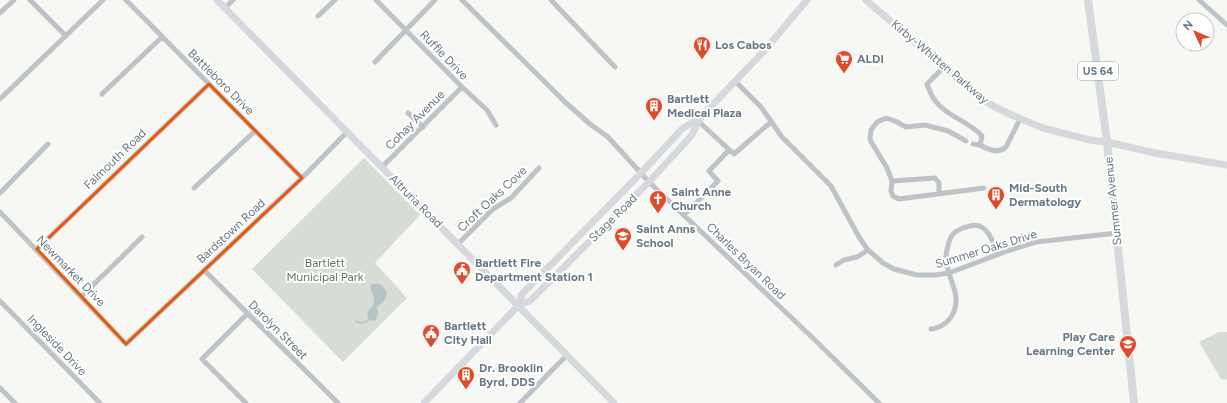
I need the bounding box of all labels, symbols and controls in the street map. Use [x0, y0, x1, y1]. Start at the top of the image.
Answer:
north arrow [1175, 12, 1215, 52]
street label: Kirby-Whitten Parkway [888, 17, 992, 107]
text: N [1181, 18, 1196, 33]
street label: Ruffle Drive [417, 27, 471, 83]
restaurant icon: Los Cabos [692, 35, 712, 60]
place label: Los Cabos [715, 38, 772, 52]
street label: Battleboro Drive [185, 46, 257, 118]
supermarket icon: ALDI [834, 49, 854, 74]
place label: ALDI [857, 52, 884, 66]
road number: US 64 [1078, 62, 1118, 80]
street label: Cohay Avenue [382, 87, 448, 153]
place label: Bartlett Medical Plaza [667, 92, 742, 120]
building icon: Bartlett Medical Plaza [644, 96, 664, 121]
street label: Falmouth Road [81, 126, 149, 192]
street label: Summer Avenue [1101, 156, 1125, 246]
street label: Croft Oaks Cove [454, 163, 530, 235]
street label: Altruria Road [386, 171, 446, 231]
place label: Mid-South Dermatology [1009, 181, 1081, 209]
place label: Saint Anne Church [671, 185, 732, 213]
building icon: Mid-South Dermatology [986, 185, 1006, 210]
church icon: Saint Anne Church [648, 189, 668, 214]
street label: Stage Road [586, 191, 640, 245]
street label: Bardstown Road [194, 196, 268, 266]
street label: Charles Bryan Road [704, 220, 788, 302]
place label: Saint Anns School [636, 222, 696, 250]
school or university icon: Saint Anns School [613, 226, 633, 251]
street label: Summer Oaks Drive [933, 227, 1039, 271]
street label: Newmarket Drive [34, 233, 109, 310]
park label: Bartlett Municipal Park [286, 256, 364, 284]
place label: Bartlett Fire Department Station 1 [475, 256, 593, 284]
public building icon: Bartlett Fire Department Station 1 [452, 260, 472, 285]
street label: Darolyn Street [246, 298, 311, 363]
street label: Ingleside Drive [25, 312, 90, 379]
place label: Bartlett City Hall [444, 319, 492, 347]
public building icon: Bartlett City Hall [421, 323, 441, 348]
place label: Play Care Learning Center [1026, 330, 1115, 358]
school or university icon: Play Care Learning Center [1118, 334, 1138, 359]
place label: Dr. Brooklin Byrd, DDS [479, 361, 543, 389]
building icon: Dr. Brooklin Byrd, DDS [456, 365, 476, 390]

